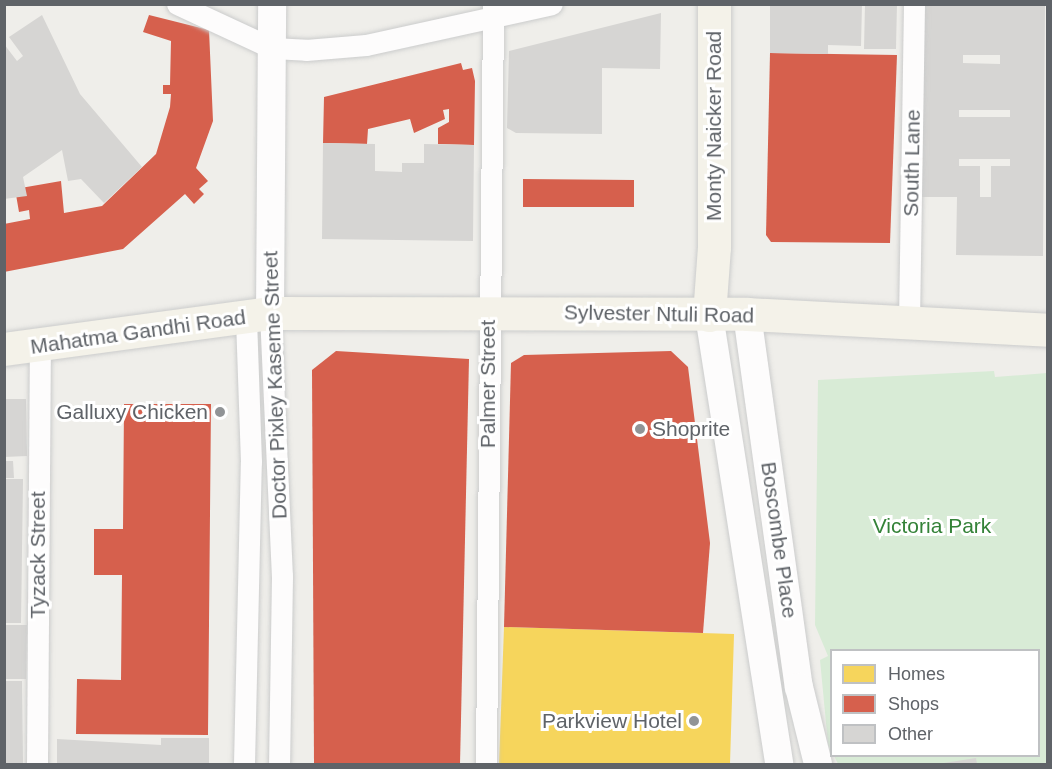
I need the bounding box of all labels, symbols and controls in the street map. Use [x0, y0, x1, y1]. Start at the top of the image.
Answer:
street label: Monty Naicker Road [701, 31, 727, 221]
street label: South Lane [898, 109, 926, 217]
street label: Doctor Pixley Kaseme Street [258, 250, 292, 520]
street label: Sylvester Ntuli Road [564, 300, 754, 328]
street label: Mahatma Gandhi Road [29, 304, 247, 360]
street label: Palmer Street [475, 320, 501, 448]
place label: Galluxy Chicken [56, 399, 208, 425]
marker: Galluxy Chicken [213, 405, 227, 419]
place label: Shoprite [652, 416, 730, 442]
marker: Shoprite [633, 422, 647, 436]
street label: Boscombe Place [756, 460, 802, 620]
street label: Tyzack Street [25, 491, 51, 619]
park label: Victoria Park [873, 513, 991, 539]
legend [830, 649, 1040, 757]
text: Homes [888, 664, 945, 684]
text: Shops [888, 694, 939, 714]
place label: Parkview Hotel [542, 708, 682, 734]
marker: Parkview Hotel [687, 714, 701, 728]
text: Other [888, 724, 933, 744]

